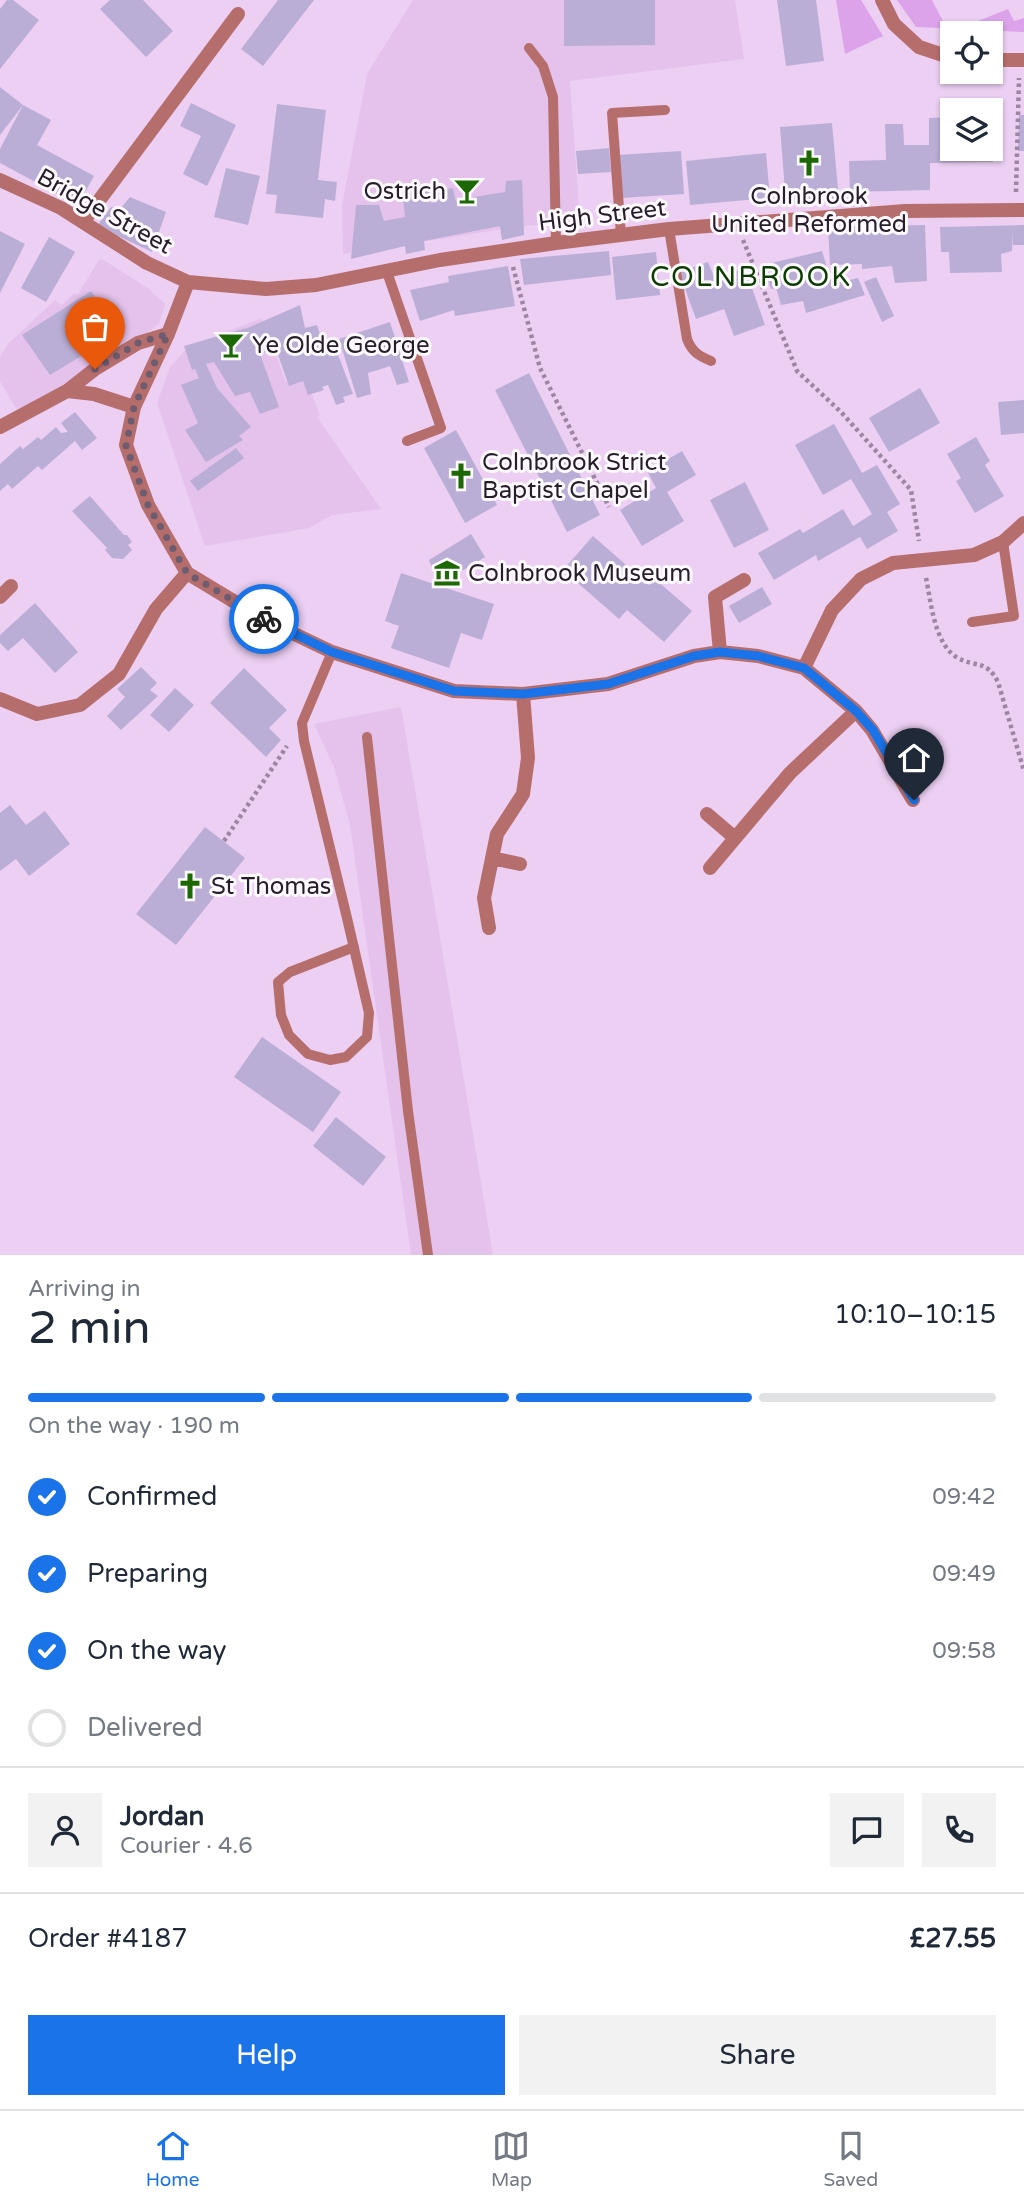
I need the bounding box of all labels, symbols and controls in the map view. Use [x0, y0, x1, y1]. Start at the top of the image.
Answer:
map controls [940, 21, 1003, 161]
button: locate [940, 21, 1003, 84]
button: layers [940, 98, 1003, 161]
church icon: Colnbrook United Reformed [794, 148, 824, 178]
street label: Bridge Street [32, 162, 178, 261]
bar icon: Ostrich [452, 176, 482, 206]
place label: Ostrich [363, 177, 446, 206]
place label: Colnbrook United Reformed [711, 182, 907, 239]
street label: High Street [537, 193, 668, 238]
district label: COLNBROOK [650, 260, 852, 294]
pin [65, 297, 125, 369]
icon: bag [76, 308, 114, 346]
bar icon: Ye Olde George [216, 330, 246, 360]
place label: Ye Olde George [252, 331, 429, 360]
place label: Colnbrook Strict Baptist Chapel [482, 448, 667, 505]
church icon: Colnbrook Strict Baptist Chapel [446, 461, 476, 491]
museum icon: Colnbrook Museum [432, 558, 462, 588]
place label: Colnbrook Museum [468, 559, 691, 588]
courier [229, 584, 299, 654]
icon: bike [245, 600, 283, 638]
pin [884, 728, 944, 800]
icon: home [895, 739, 933, 777]
church icon: St Thomas [175, 871, 205, 901]
place label: St Thomas [211, 872, 331, 901]
text: Arriving in [28, 1275, 141, 1303]
text: 10:10–10:15 [834, 1299, 996, 1330]
text: 2 min [28, 1301, 151, 1356]
text: On the way · 190 m [28, 1412, 240, 1440]
icon: check [28, 1478, 66, 1516]
text: Confirmed [87, 1481, 217, 1512]
text: 09:42 [932, 1483, 996, 1511]
icon: check [28, 1555, 66, 1593]
text: Preparing [87, 1558, 208, 1589]
text: 09:49 [932, 1560, 996, 1588]
icon: check [28, 1632, 66, 1670]
text: On the way [87, 1635, 227, 1666]
text: 09:58 [932, 1637, 996, 1665]
text: Delivered [87, 1712, 203, 1743]
button: person [28, 1793, 102, 1867]
button: chat [830, 1793, 904, 1867]
button: phone [922, 1793, 996, 1867]
text: Jordan [120, 1801, 204, 1832]
text: Courier · 4.6 [120, 1832, 253, 1860]
text: Order #4187 [28, 1923, 188, 1954]
text: £27.55 [910, 1923, 996, 1954]
button: Help [28, 2015, 505, 2095]
button: Share [519, 2015, 996, 2095]
tab: Home [146, 2127, 200, 2191]
tab: Map [491, 2127, 532, 2191]
tab: Saved [823, 2127, 878, 2191]

